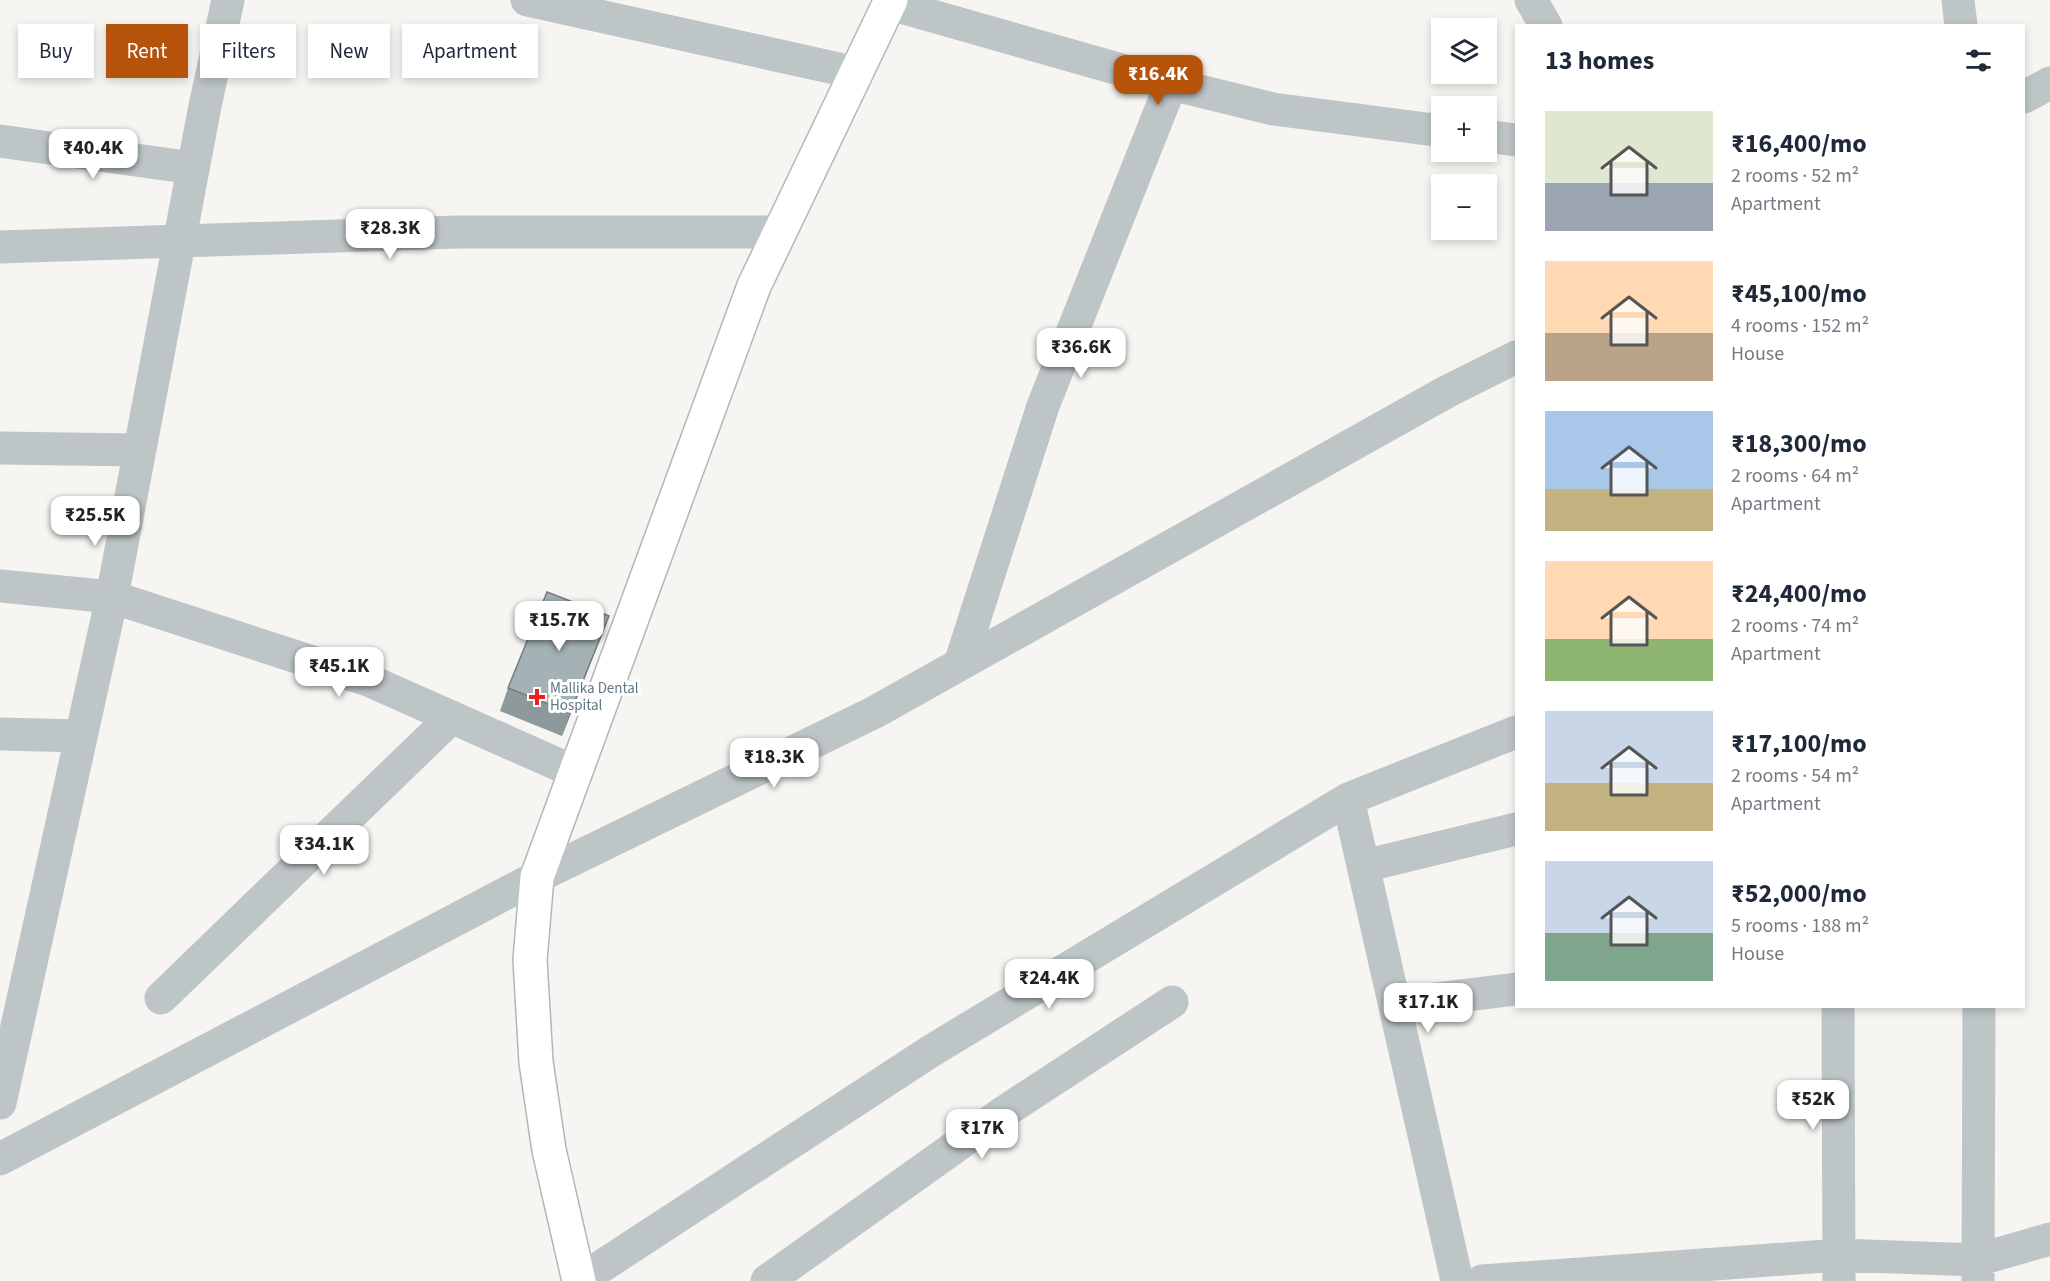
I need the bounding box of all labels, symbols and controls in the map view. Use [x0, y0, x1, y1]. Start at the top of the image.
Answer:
map controls [1431, 18, 1497, 240]
button: layers [1431, 18, 1497, 84]
chip: Buy [18, 24, 94, 78]
chip: Rent [106, 24, 188, 78]
chip: Filters [200, 24, 296, 78]
chip: New [308, 24, 390, 78]
chip: Apartment [402, 24, 538, 78]
text: 13 homes [1545, 42, 1654, 79]
icon: filters [1962, 44, 1995, 77]
pin: ₹16.4K [1109, 55, 1207, 106]
text: ₹16.4K [1128, 60, 1188, 88]
button: + [1431, 96, 1497, 162]
text: ₹16,400/mo [1731, 125, 1867, 162]
pin: ₹40.4K [44, 129, 142, 180]
text: ₹40.4K [63, 134, 123, 162]
icon: home [1593, 135, 1665, 207]
text: 2 rooms · 52 m² [1731, 162, 1859, 190]
button: − [1431, 174, 1497, 240]
text: Apartment [1731, 190, 1821, 218]
pin: ₹28.3K [341, 209, 439, 260]
text: ₹28.3K [360, 214, 420, 242]
text: ₹45,100/mo [1731, 275, 1867, 312]
icon: home [1593, 285, 1665, 357]
text: 4 rooms · 152 m² [1731, 312, 1869, 340]
pin: ₹36.6K [1032, 328, 1130, 379]
text: ₹36.6K [1051, 333, 1111, 361]
text: House [1731, 340, 1784, 368]
text: ₹18,300/mo [1731, 425, 1867, 462]
icon: home [1593, 435, 1665, 507]
text: 2 rooms · 64 m² [1731, 462, 1859, 490]
text: Apartment [1731, 490, 1821, 518]
pin: ₹25.5K [46, 496, 144, 547]
text: ₹25.5K [65, 501, 125, 529]
text: ₹24,400/mo [1731, 575, 1867, 612]
icon: home [1593, 585, 1665, 657]
pin: ₹15.7K [510, 601, 608, 652]
text: ₹15.7K [529, 606, 589, 634]
text: 2 rooms · 74 m² [1731, 612, 1859, 640]
text: Apartment [1731, 640, 1821, 668]
pin: ₹45.1K [290, 647, 388, 698]
text: ₹45.1K [309, 652, 369, 680]
place label: Mallika Dental Hospital [550, 678, 639, 716]
marker: Mallika Dental Hospital [528, 688, 546, 706]
text: ₹17,100/mo [1731, 725, 1867, 762]
icon: home [1593, 735, 1665, 807]
pin: ₹18.3K [725, 738, 823, 789]
text: ₹18.3K [744, 743, 804, 771]
text: 2 rooms · 54 m² [1731, 762, 1859, 790]
text: Apartment [1731, 790, 1821, 818]
pin: ₹34.1K [275, 825, 373, 876]
text: ₹34.1K [294, 830, 354, 858]
text: ₹52,000/mo [1731, 875, 1867, 912]
icon: home [1593, 885, 1665, 957]
text: 5 rooms · 188 m² [1731, 912, 1869, 940]
text: House [1731, 940, 1784, 968]
pin: ₹24.4K [1000, 959, 1098, 1010]
text: ₹24.4K [1019, 964, 1079, 992]
pin: ₹17.1K [1379, 983, 1477, 1034]
text: ₹17.1K [1398, 988, 1458, 1016]
pin: ₹52K [1777, 1080, 1849, 1131]
text: ₹52K [1791, 1085, 1835, 1113]
pin: ₹17K [946, 1109, 1018, 1160]
text: ₹17K [960, 1114, 1004, 1142]

